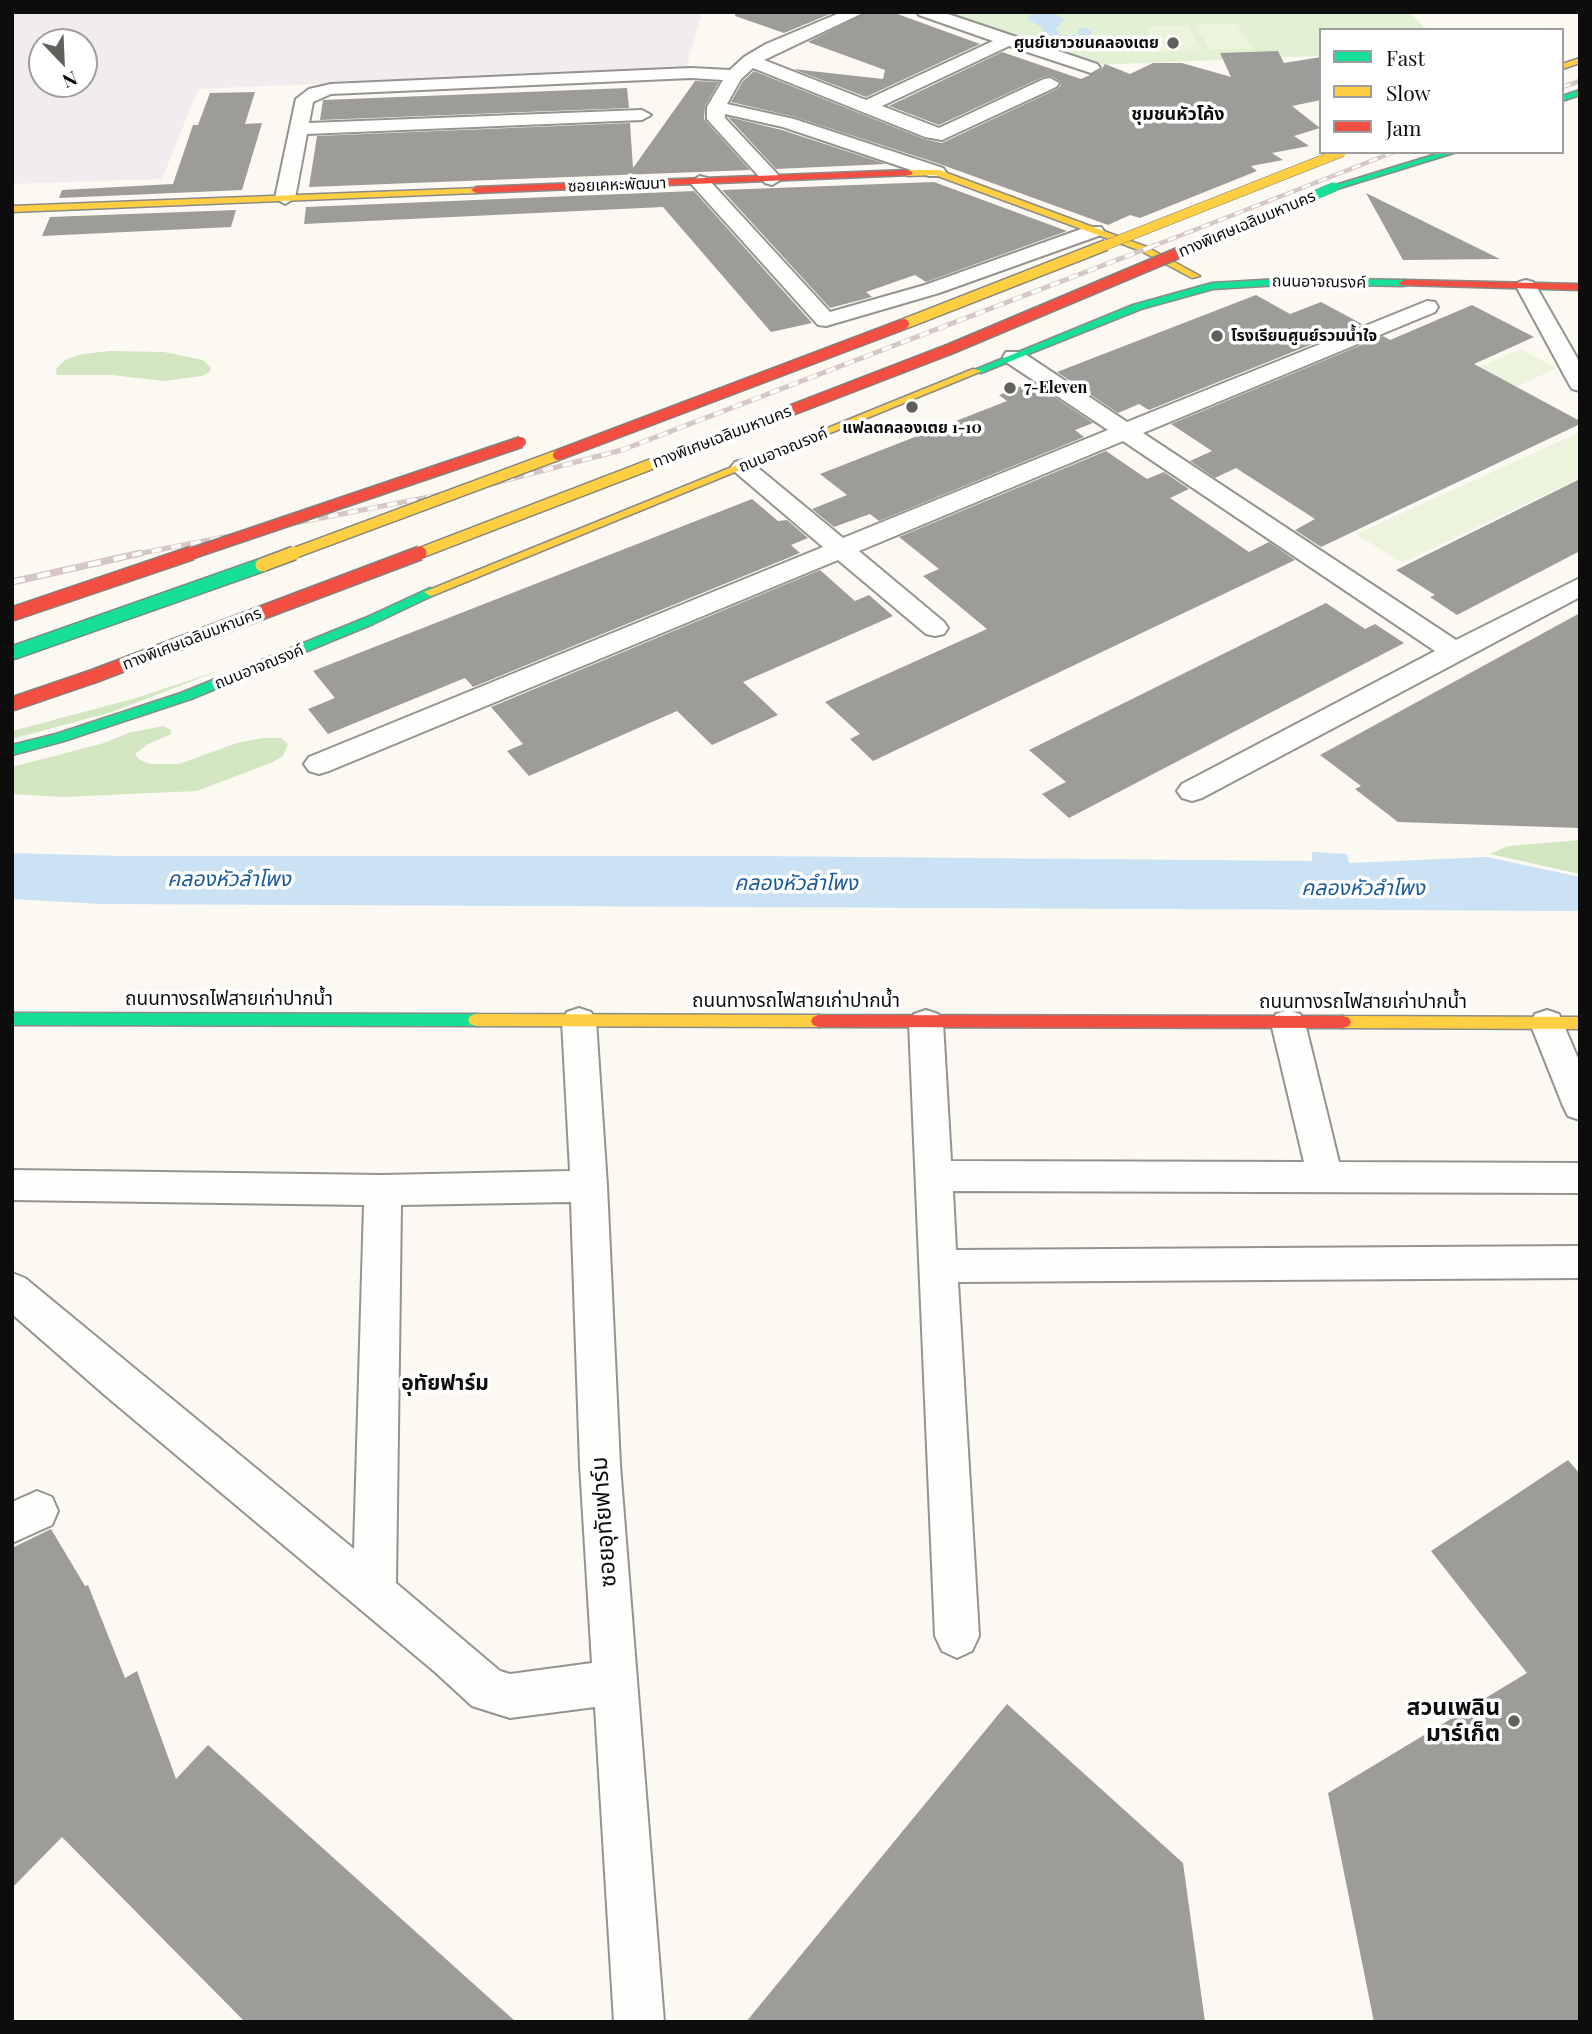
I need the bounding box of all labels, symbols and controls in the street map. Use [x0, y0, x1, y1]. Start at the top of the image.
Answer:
north arrow [28, 28, 98, 98]
legend [1319, 28, 1564, 154]
place label: ศูนย์เยาวชนคลองเตย [1014, 33, 1159, 53]
marker: ศูนย์เยาวชนคลองเตย [1165, 35, 1181, 51]
text: Fast [1386, 43, 1425, 71]
text: N [59, 66, 82, 95]
text: Slow [1386, 78, 1431, 106]
district label: ชุมชนหัวโค้ง [1131, 103, 1225, 125]
text: Jam [1386, 113, 1422, 141]
street label: ซอยเคหะพัฒนา [567, 174, 667, 196]
street label: ทางพิเศษเฉลิมมหานคร [1176, 186, 1318, 262]
street label: ถนนอาจณรงค์ [1272, 272, 1366, 292]
place label: โรงเรียนศูนย์รวมน้ำใจ [1231, 326, 1377, 346]
marker: โรงเรียนศูนย์รวมน้ำใจ [1209, 328, 1225, 344]
place label: 7-Eleven [1024, 378, 1087, 398]
marker: 7-Eleven [1002, 380, 1018, 396]
marker: แฟลตคลองเตย 1-10 [904, 399, 920, 415]
street label: ทางพิเศษเฉลิมมหานคร [650, 402, 794, 472]
place label: แฟลตคลองเตย 1-10 [842, 418, 982, 438]
street label: ถนนอาจณรงค์ [736, 423, 830, 477]
street label: ทางพิเศษเฉลิมมหานคร [120, 604, 264, 674]
street label: ถนนอาจณรงค์ [212, 640, 306, 694]
water label: คลองหัวลำโพง [167, 866, 291, 892]
water label: คลองหัวลำโพง [734, 870, 858, 896]
water label: คลองหัวลำโพง [1301, 875, 1425, 901]
street label: ถนนทางรถไฟสายเก่าปากน้ำ [125, 988, 333, 1010]
street label: ถนนทางรถไฟสายเก่าปากน้ำ [692, 990, 900, 1012]
street label: ถนนทางรถไฟสายเก่าปากน้ำ [1259, 991, 1467, 1013]
district label: อุทัยฟาร์ม [401, 1370, 489, 1396]
street label: ซอยอุทัยฟาร์ม [586, 1456, 622, 1588]
place label: สวนเพลิน มาร์เก็ต [1407, 1694, 1500, 1748]
marker: สวนเพลิน มาร์เก็ต [1506, 1713, 1522, 1729]

